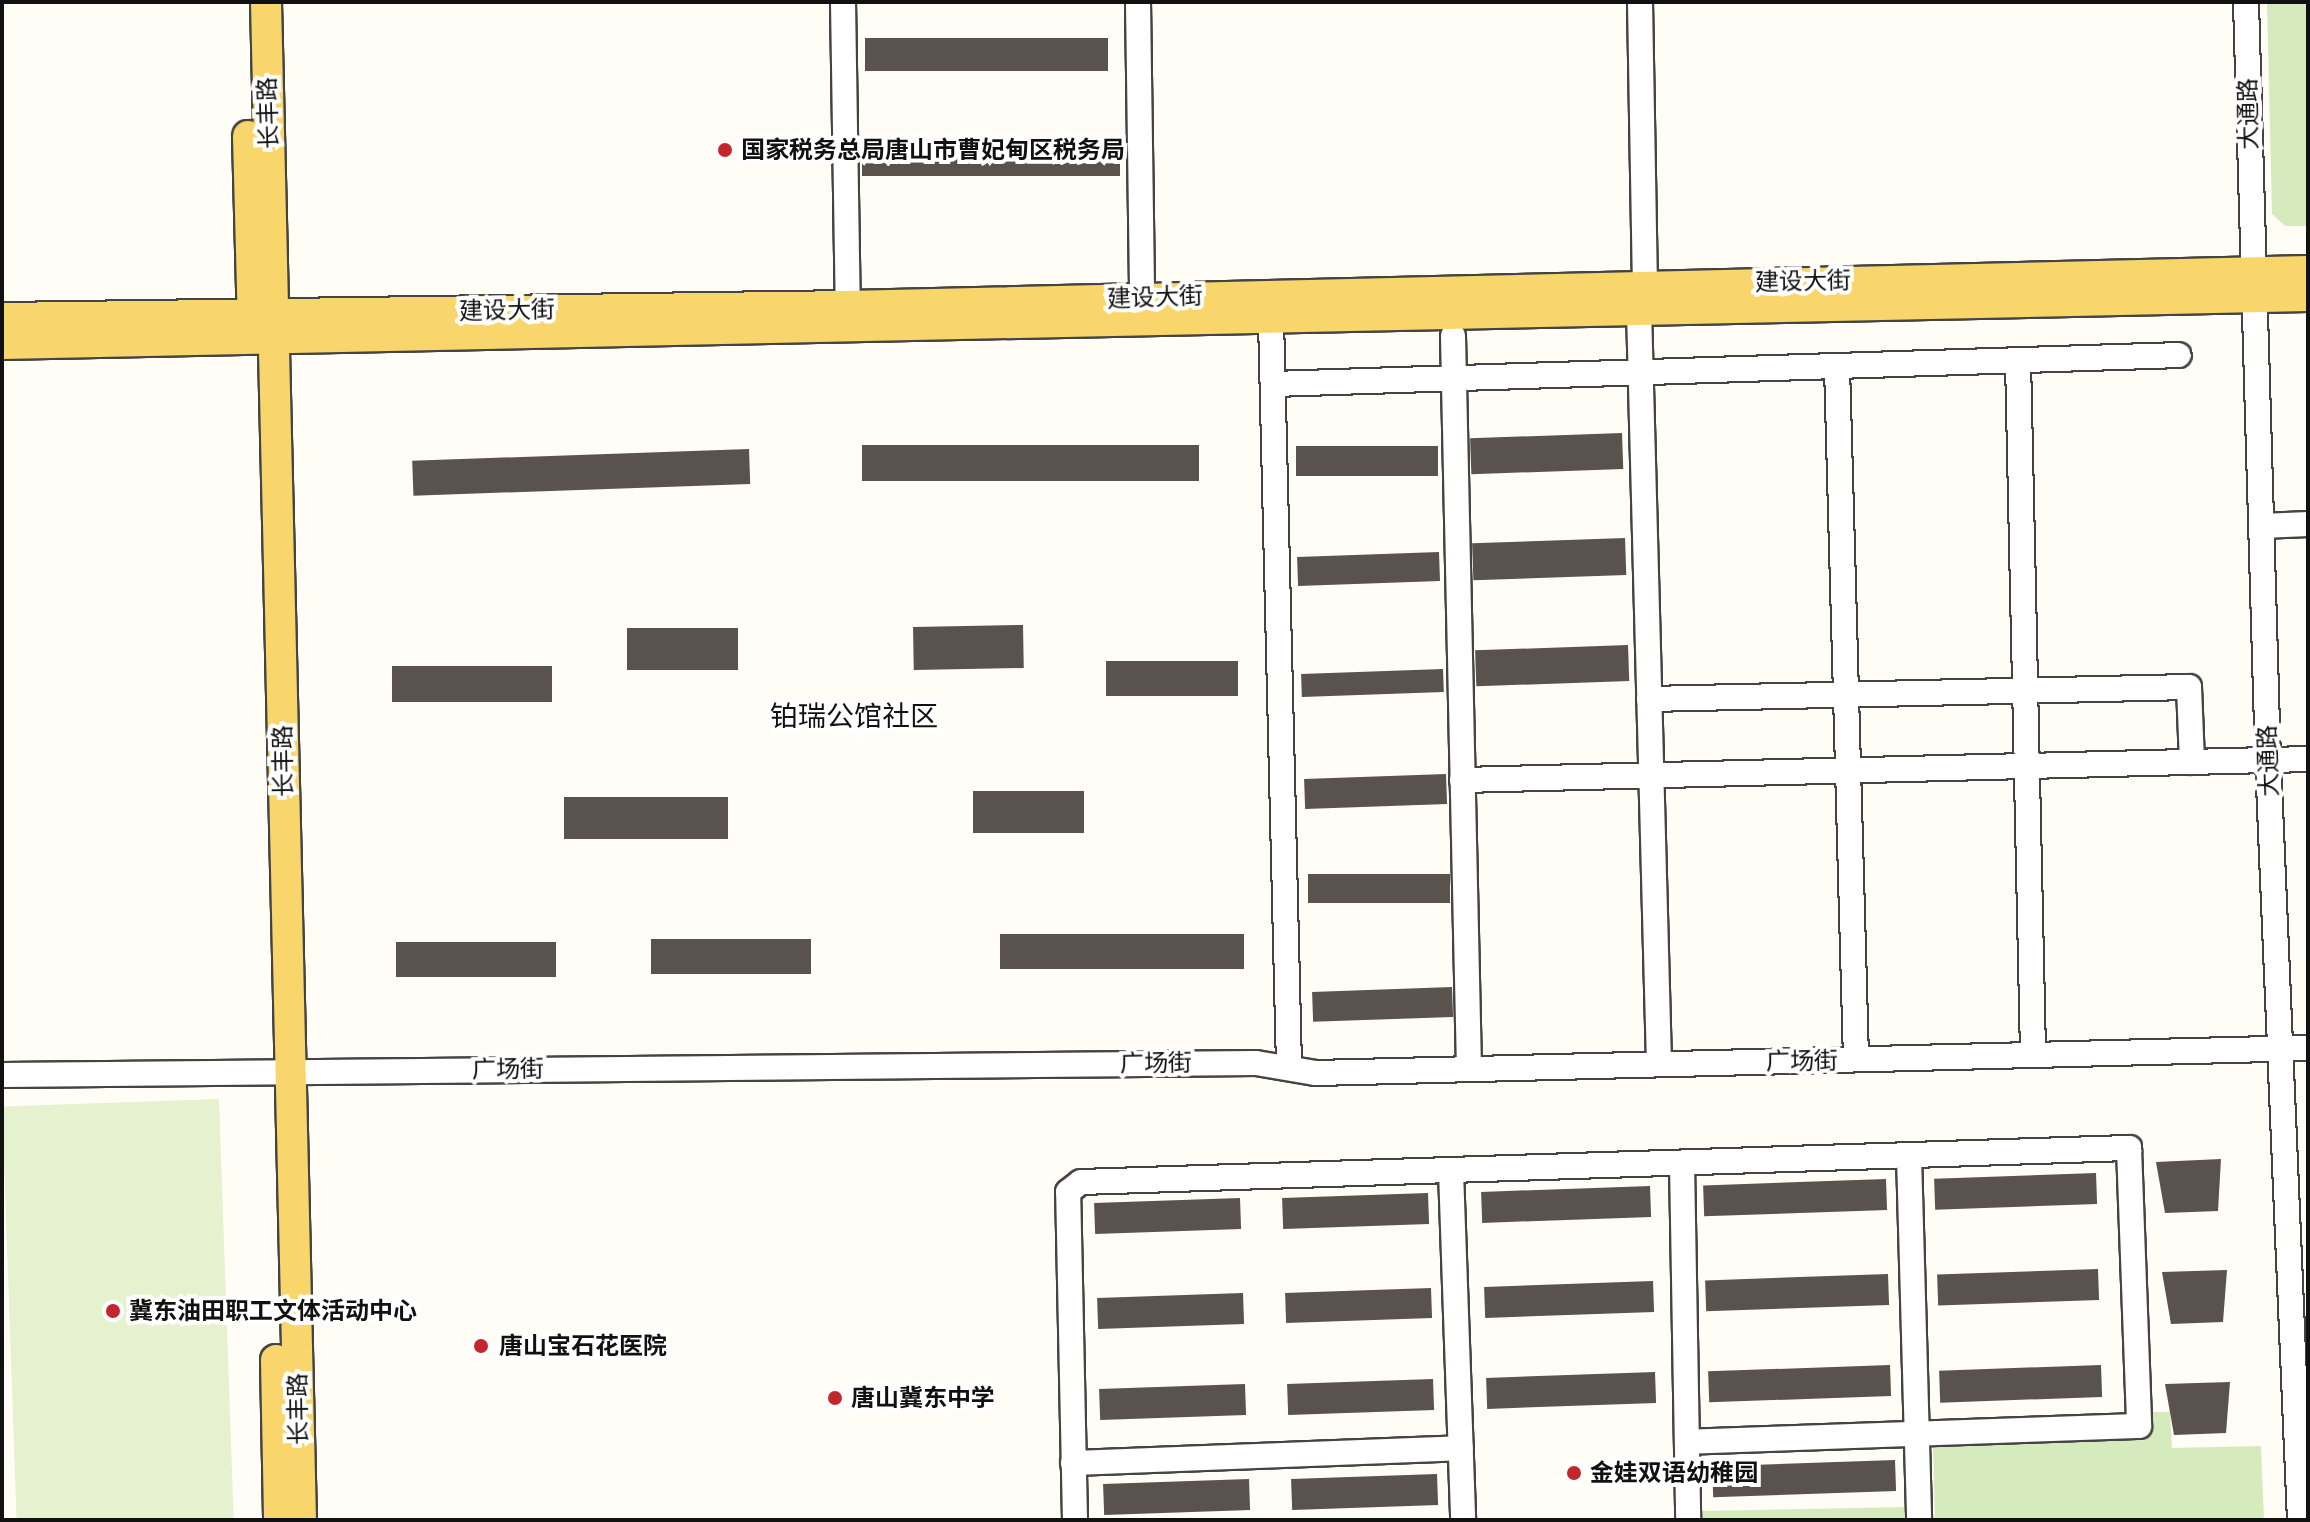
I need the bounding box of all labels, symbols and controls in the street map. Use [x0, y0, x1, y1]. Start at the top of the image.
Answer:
street label: 长丰路 [252, 77, 284, 149]
street label: 大通路 [2233, 78, 2263, 150]
place label: 国家税务总局唐山市曹妃甸区税务局 [741, 136, 1125, 164]
marker: 国家税务总局唐山市曹妃甸区税务局 [716, 141, 734, 159]
street label: 建设大街 [1755, 266, 1851, 296]
street label: 建设大街 [1107, 281, 1203, 313]
street label: 建设大街 [459, 295, 555, 325]
district label: 铂瑞公馆社区 [770, 699, 938, 733]
street label: 长丰路 [268, 725, 298, 797]
street label: 大通路 [2252, 725, 2284, 797]
street label: 广场街 [1766, 1046, 1838, 1076]
street label: 广场街 [1120, 1048, 1192, 1078]
street label: 广场街 [472, 1054, 544, 1084]
place label: 冀东油田职工文体活动中心 [129, 1297, 417, 1325]
marker: 冀东油田职工文体活动中心 [104, 1302, 122, 1320]
place label: 唐山宝石花医院 [499, 1332, 667, 1360]
marker: 唐山宝石花医院 [470, 1335, 492, 1357]
street label: 长丰路 [283, 1373, 313, 1445]
place label: 唐山冀东中学 [851, 1384, 995, 1412]
marker: 唐山冀东中学 [826, 1389, 844, 1407]
place label: 金娃双语幼稚园 [1590, 1459, 1758, 1487]
marker: 金娃双语幼稚园 [1565, 1464, 1583, 1482]

